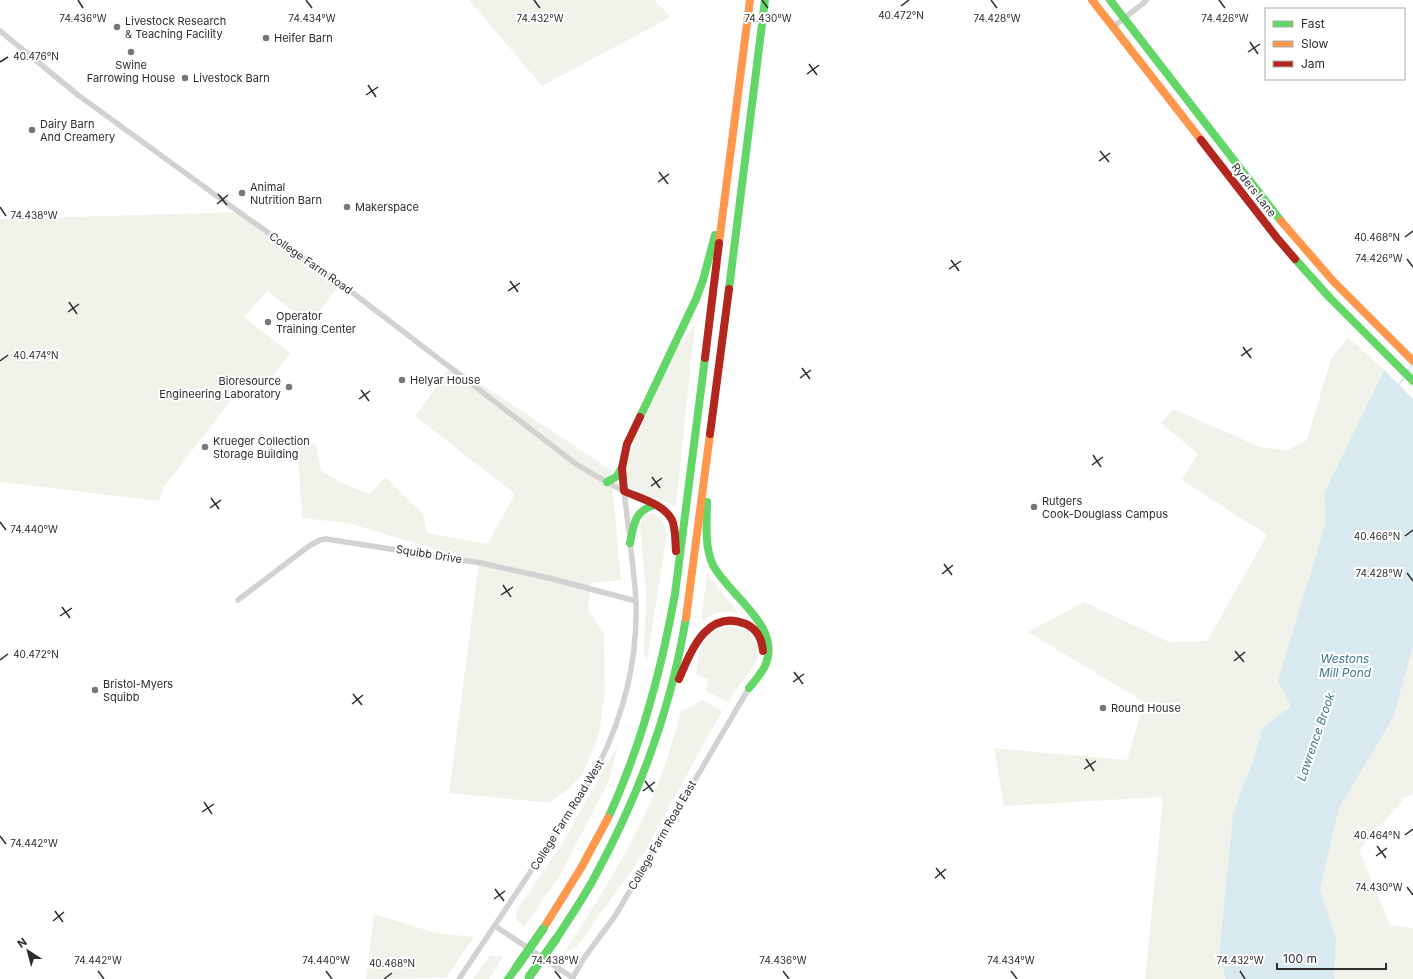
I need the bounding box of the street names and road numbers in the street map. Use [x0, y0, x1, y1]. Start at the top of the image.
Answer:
street label: Ryders Lane [1229, 160, 1279, 220]
street label: College Farm Road [267, 229, 355, 297]
street label: Squibb Drive [395, 542, 463, 566]
street label: College Farm Road West [527, 757, 607, 873]
street label: College Farm Road East [625, 778, 699, 892]

